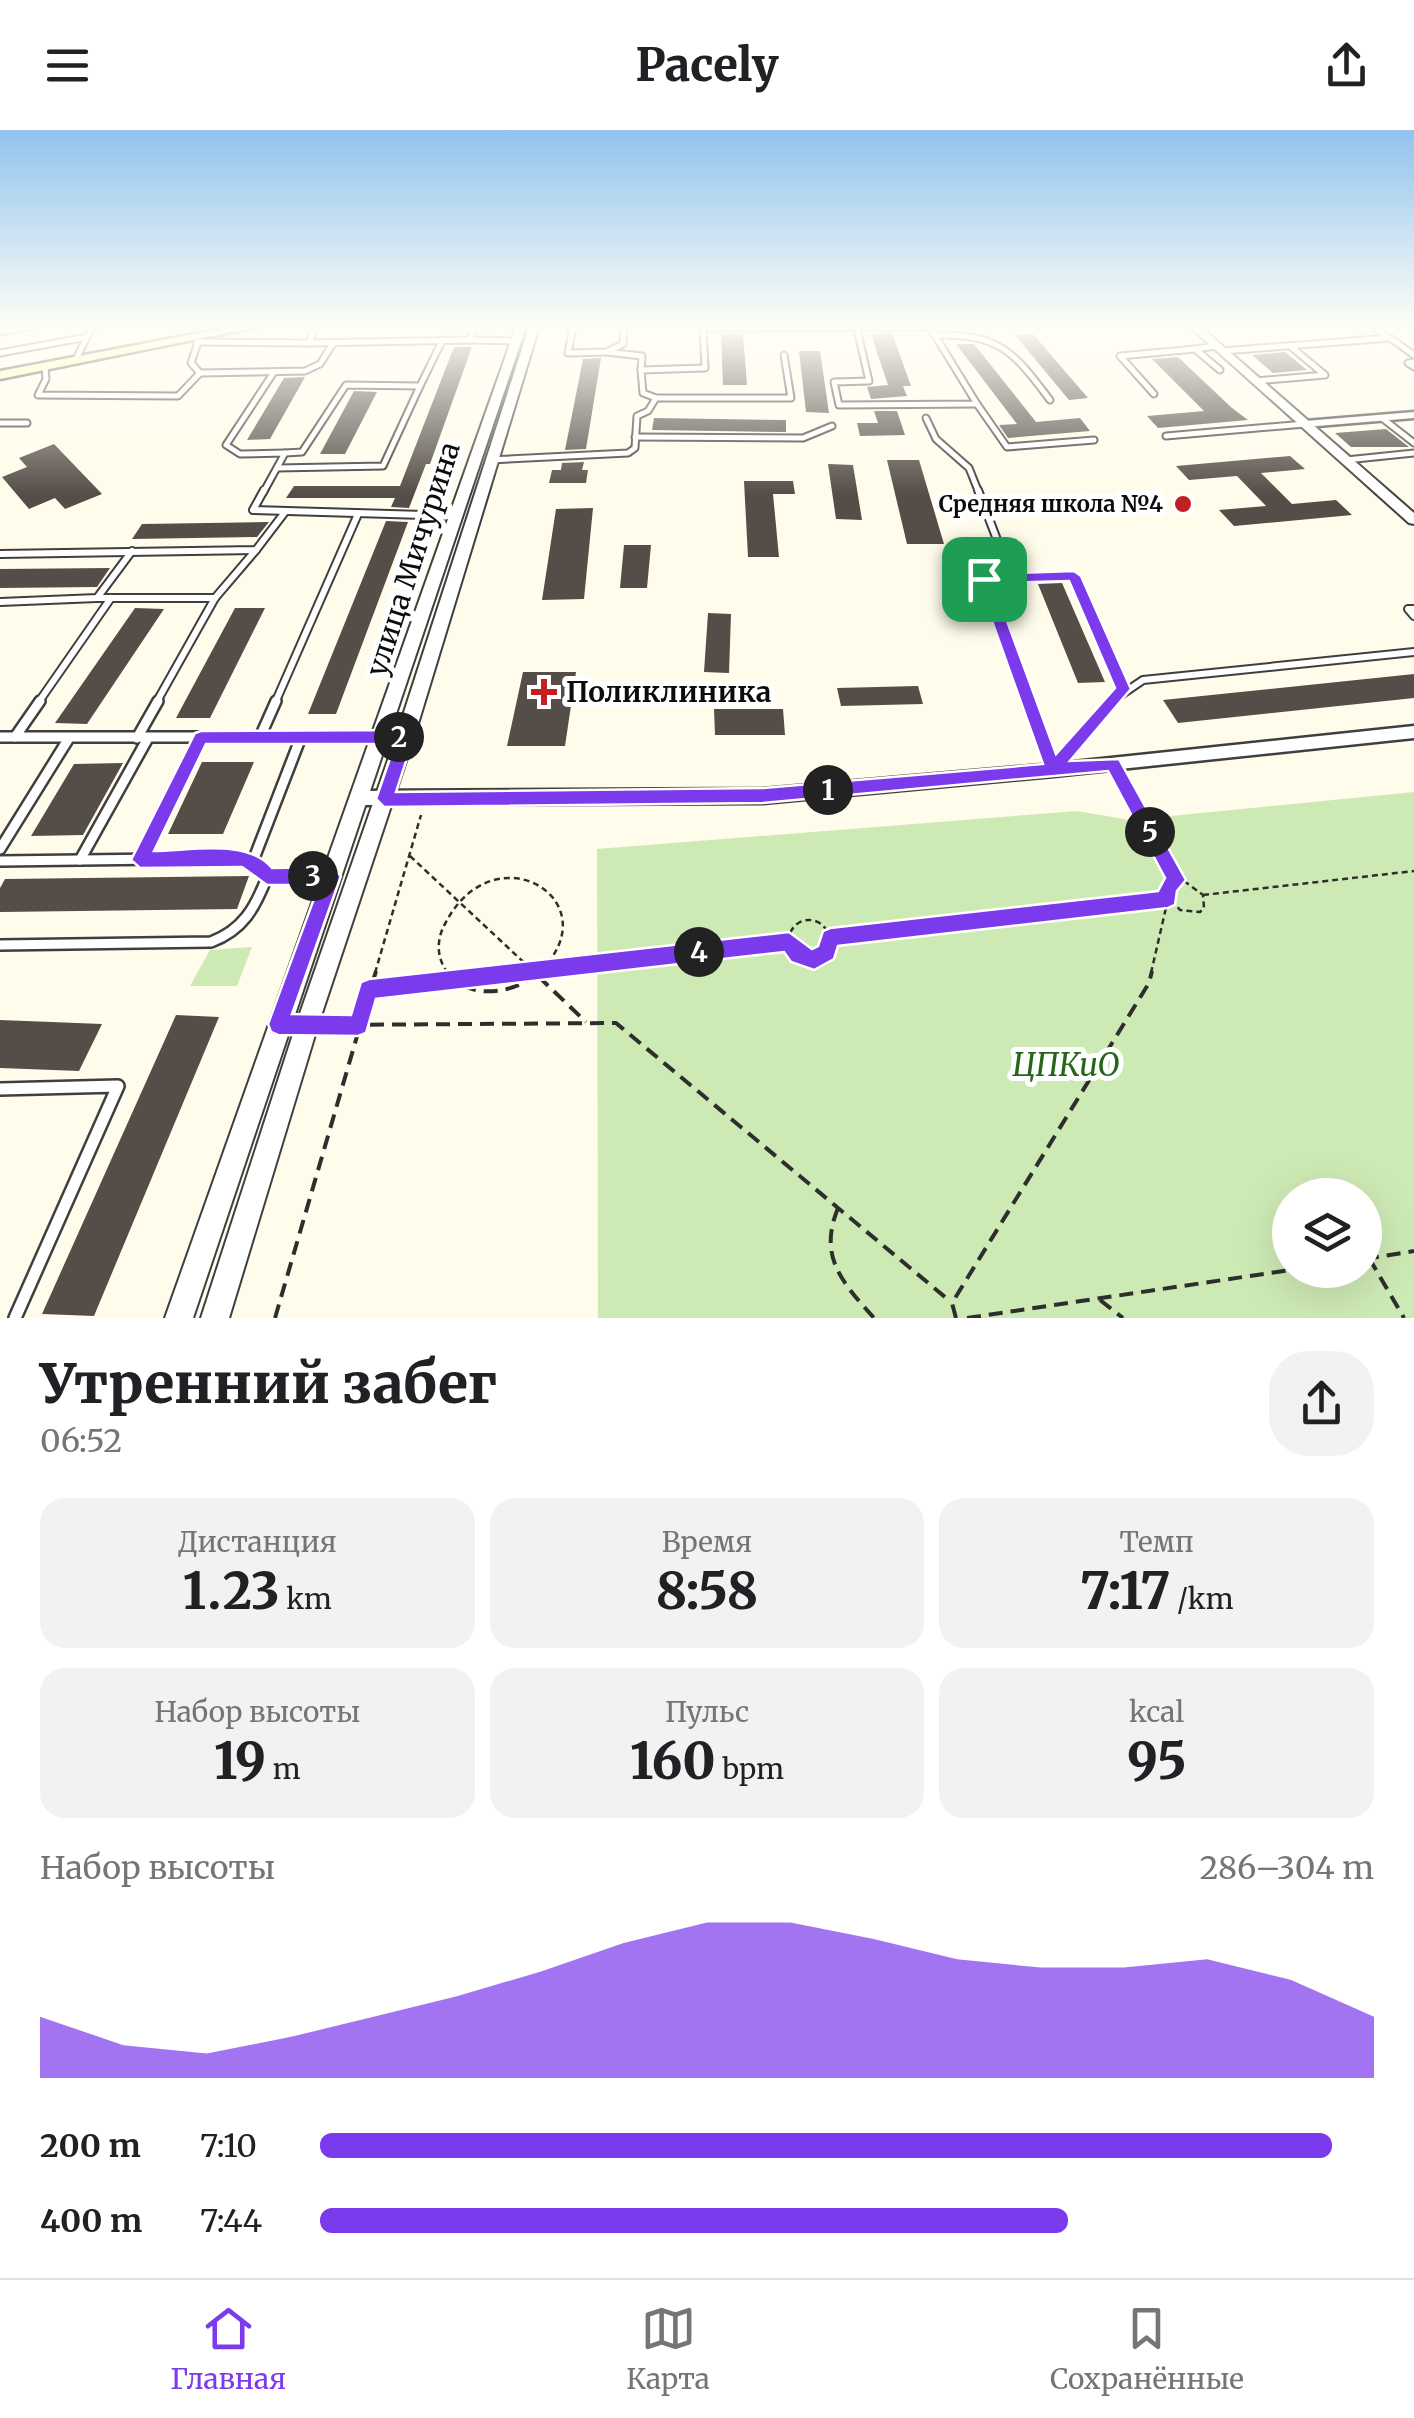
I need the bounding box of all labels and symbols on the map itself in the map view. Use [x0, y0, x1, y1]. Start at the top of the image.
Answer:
street label: улица Мичурина [358, 437, 468, 681]
place label: Средняя школа №4 [939, 490, 1163, 518]
marker: Средняя школа №4 [1172, 493, 1194, 515]
pin [942, 537, 1027, 622]
place label: Поликлиника [566, 674, 772, 710]
marker: Поликлиника [531, 679, 557, 705]
pin: 2 [374, 712, 424, 762]
pin: 1 [803, 765, 853, 815]
pin: 5 [1125, 807, 1175, 857]
pin: 3 [288, 851, 338, 901]
pin: 4 [674, 927, 724, 977]
park label: ЦПКиО [1012, 1045, 1120, 1085]

